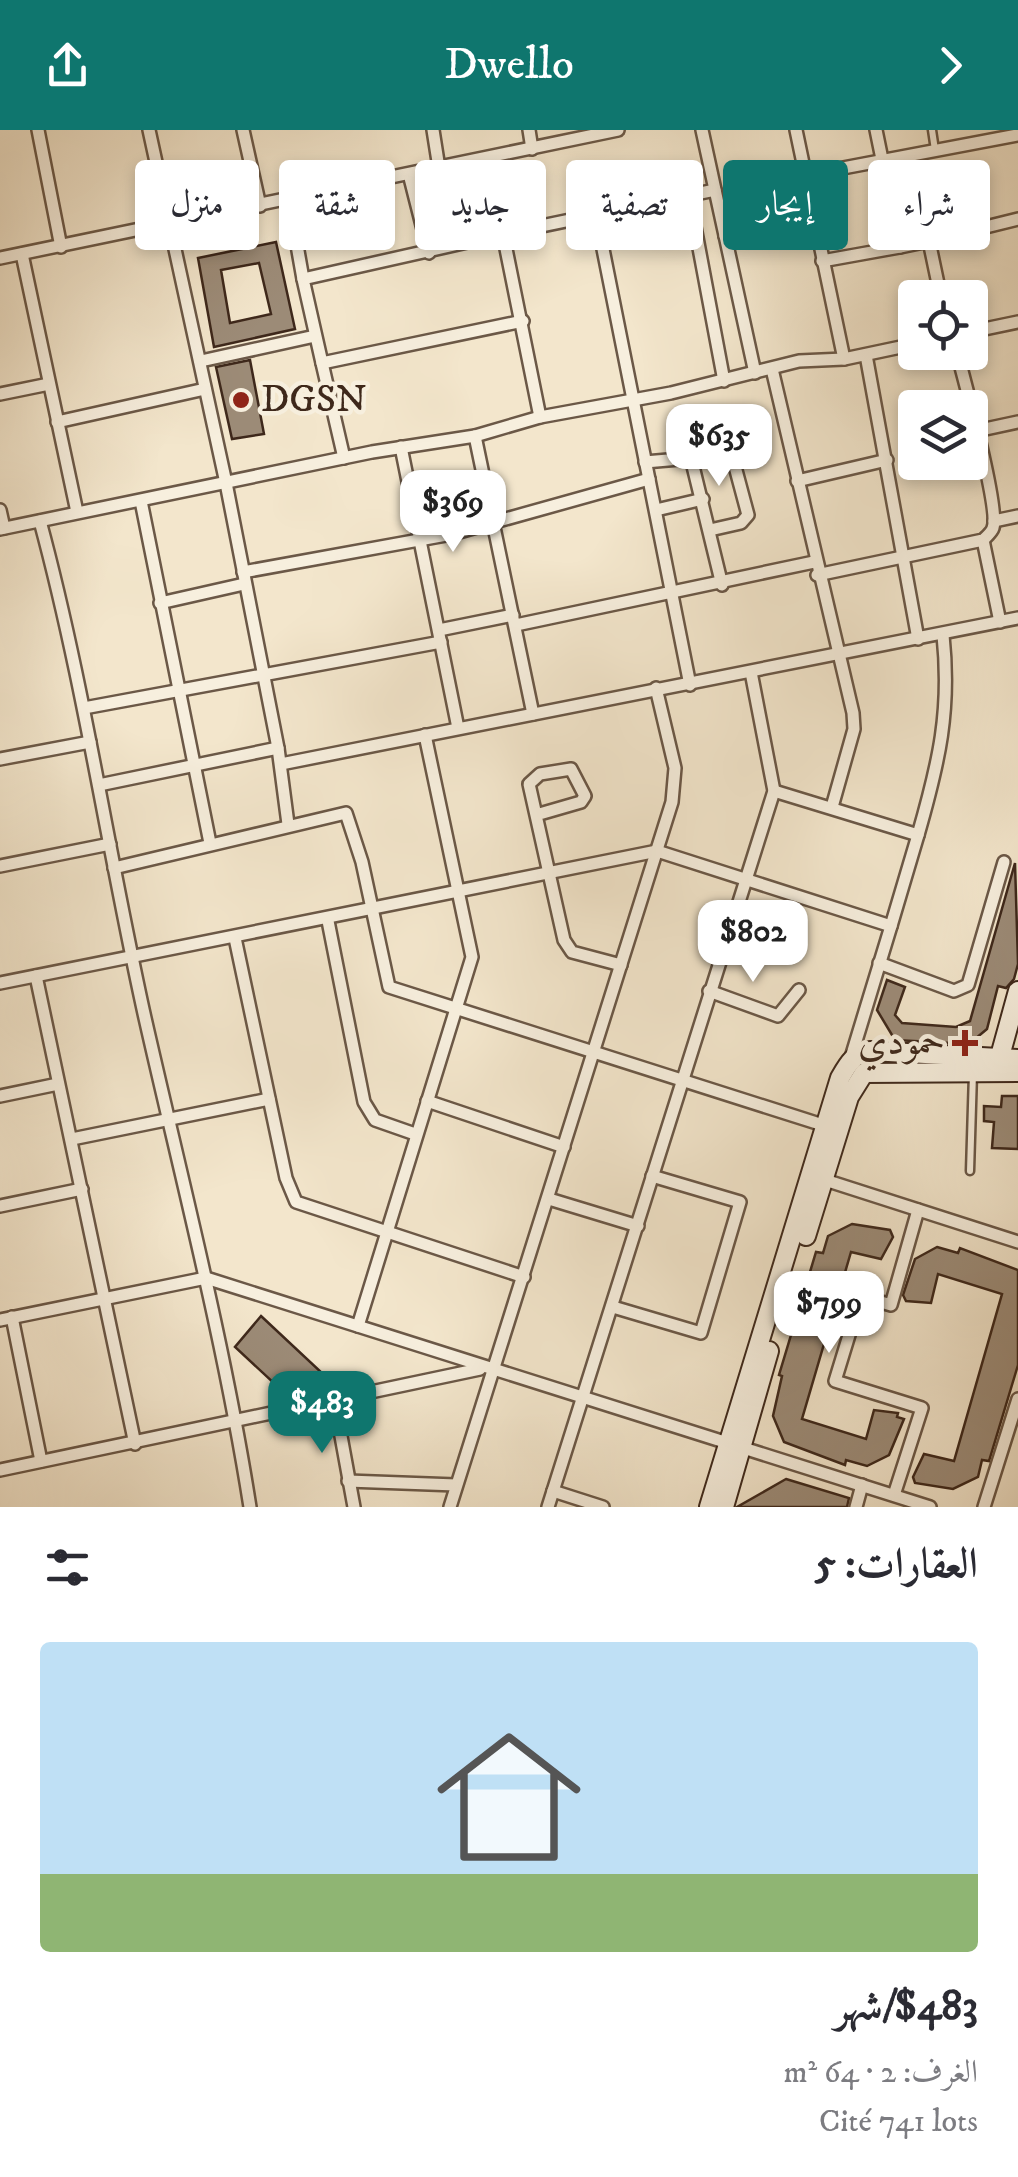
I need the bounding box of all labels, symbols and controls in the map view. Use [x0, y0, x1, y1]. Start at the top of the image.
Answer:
text: Dwello [444, 37, 574, 93]
icon: share [40, 38, 95, 93]
icon: forward [923, 38, 978, 93]
chip: منزل [135, 160, 259, 250]
chip: شقة [279, 160, 395, 250]
chip: جديد [415, 160, 546, 250]
chip: تصفية [566, 160, 703, 250]
chip: إيجار [723, 160, 848, 250]
chip: شراء [868, 160, 990, 250]
map controls [898, 280, 988, 480]
button: locate [898, 280, 988, 370]
place label: DGSN [261, 376, 367, 424]
marker: DGSN [230, 389, 252, 411]
button: layers [898, 390, 988, 480]
pin: $635 [660, 404, 778, 489]
text: $635 [688, 416, 750, 456]
pin: $369 [394, 470, 512, 555]
text: $369 [422, 482, 484, 522]
pin: $802 [694, 900, 812, 985]
text: $802 [720, 912, 786, 952]
place label: حمودي [858, 1019, 945, 1072]
marker: حمودي [954, 1032, 976, 1054]
pin: $799 [770, 1271, 888, 1356]
text: $799 [796, 1283, 862, 1323]
pin: $483 [263, 1371, 381, 1456]
text: $483 [290, 1383, 354, 1423]
text: العقارات: 5 [815, 1539, 978, 1591]
icon: filters [40, 1540, 95, 1595]
icon: home [419, 1707, 599, 1887]
text: $483/شهر [835, 1981, 978, 2033]
text: الغرف: 2 · 64 m² [784, 2053, 978, 2093]
text: Cité 741 lots [819, 2102, 978, 2142]

